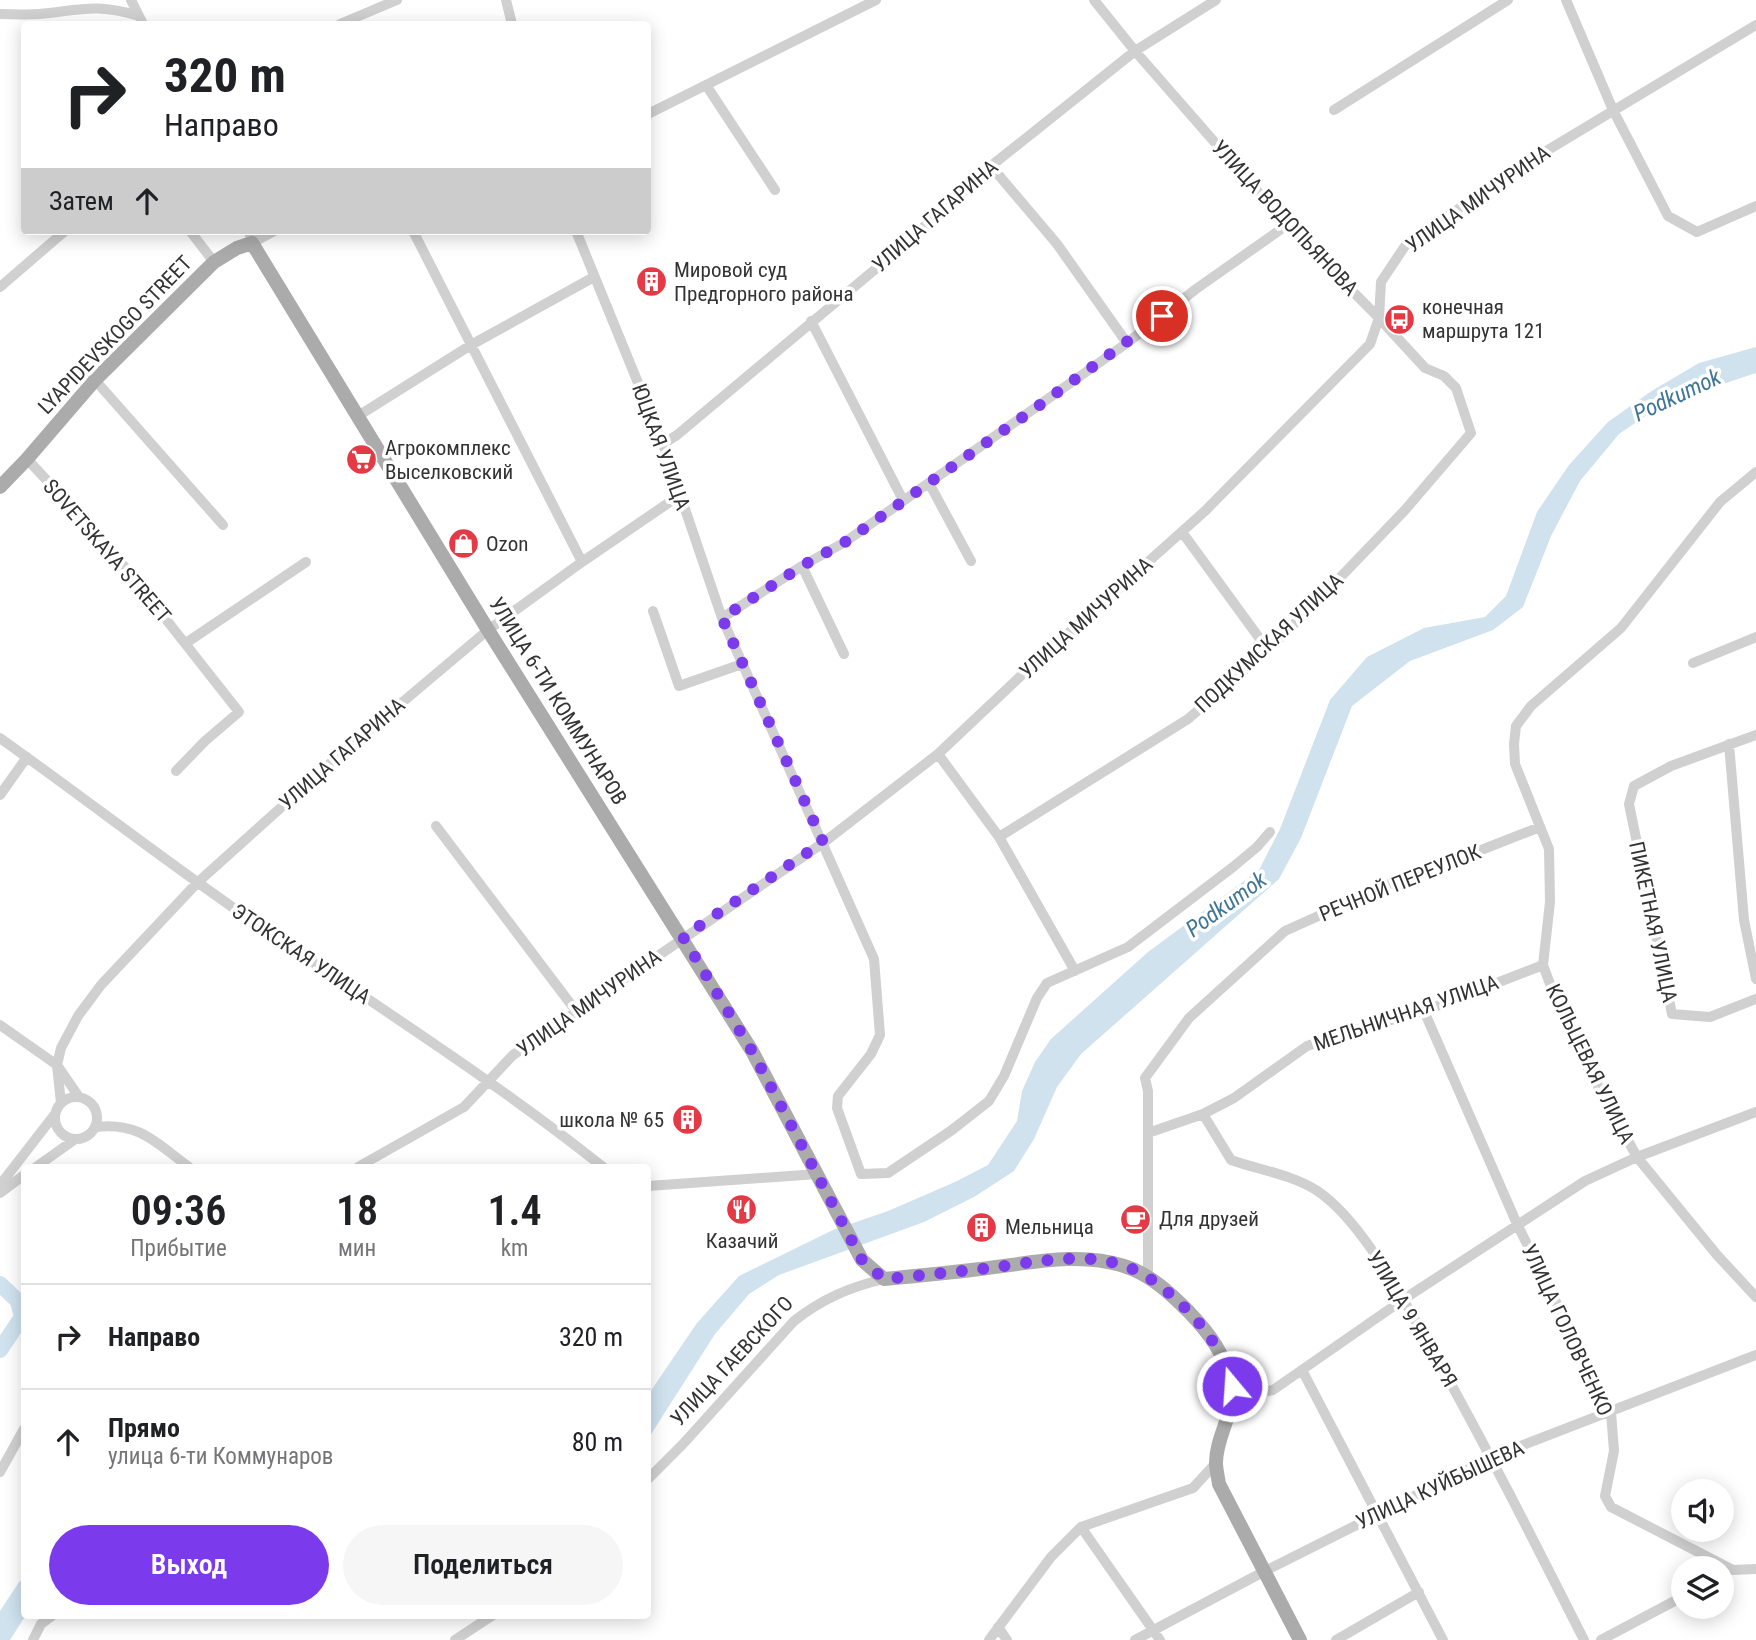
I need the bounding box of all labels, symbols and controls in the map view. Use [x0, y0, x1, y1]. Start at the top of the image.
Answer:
text: 320 m [164, 47, 286, 104]
icon: right [49, 49, 140, 140]
text: Направо [164, 106, 279, 144]
street label: УЛИЦА ВОДОПЬЯНОВА [1207, 136, 1363, 300]
street label: УЛИЦА МИЧУРИНА [1401, 140, 1555, 258]
street label: УЛИЦА ГАГАРИНА [867, 155, 1003, 277]
icon: ahead [128, 182, 166, 220]
text: Затем [49, 186, 114, 216]
street label: LYAPIDEVSKOGO STREET [33, 251, 197, 419]
place label: Мировой суд Предгорного района [674, 258, 854, 306]
building icon: Мировой суд Предгорного района [634, 265, 668, 299]
pin [1132, 286, 1192, 346]
place label: конечная маршрута 121 [1422, 295, 1545, 343]
icon: arrive [1143, 297, 1181, 335]
bus stop icon: конечная маршрута 121 [1382, 302, 1416, 336]
water label: Podkumok [1629, 363, 1726, 427]
street label: ЮЦКАЯ УЛИЦА [627, 381, 695, 513]
place label: Агрокомплекс Выселковский [385, 436, 513, 484]
supermarket icon: Агрокомплекс Выселковский [345, 443, 379, 477]
street label: SOVETSKAYA STREET [38, 474, 176, 628]
shop icon: Ozon [446, 527, 480, 561]
place label: Ozon [486, 532, 528, 556]
street label: УЛИЦА МИЧУРИНА [1015, 552, 1157, 684]
street label: ПОДКУМСКАЯ УЛИЦА [1190, 568, 1348, 718]
street label: УЛИЦА 6-ТИ КОММУНАРОВ [484, 593, 632, 809]
street label: УЛИЦА ГАГАРИНА [274, 693, 410, 815]
street label: ПИКЕТНАЯ УЛИЦА [1624, 839, 1682, 1005]
street label: РЕЧНОЙ ПЕРЕУЛОК [1316, 840, 1484, 926]
water label: Podkumok [1181, 865, 1273, 943]
street label: ЭТОКСКАЯ УЛИЦА [227, 899, 375, 1009]
street label: УЛИЦА МИЧУРИНА [512, 944, 666, 1062]
street label: МЕЛЬНИЧНАЯ УЛИЦА [1310, 970, 1502, 1056]
street label: КОЛЬЦЕВАЯ УЛИЦА [1541, 980, 1639, 1148]
building icon: школа № 65 [670, 1103, 704, 1137]
place label: школа № 65 [559, 1108, 664, 1132]
text: 09:36 [131, 1186, 226, 1235]
text: 18 [336, 1186, 378, 1235]
text: 1.4 [488, 1186, 542, 1235]
restaurant icon: Казачий [725, 1192, 759, 1226]
cafe icon: Для друзей [1119, 1202, 1153, 1236]
place label: Для друзей [1159, 1207, 1259, 1231]
building icon: Мельница [965, 1210, 999, 1244]
place label: Мельница [1005, 1215, 1094, 1239]
place label: Казачий [706, 1229, 778, 1253]
text: Прибытие [130, 1235, 227, 1262]
text: мин [338, 1235, 376, 1262]
text: km [501, 1235, 528, 1262]
street label: УЛИЦА ГОЛОВЧЕНКО [1517, 1240, 1617, 1420]
street label: УЛИЦА 9 ЯНВАРЯ [1362, 1247, 1462, 1391]
street label: УЛИЦА ГАЕВСКОГО [666, 1291, 798, 1431]
icon: right [49, 1318, 87, 1356]
text: Направо [108, 1322, 200, 1352]
text: 320 m [559, 1322, 623, 1352]
position arrow [1195, 1349, 1269, 1423]
text: Прямо [108, 1413, 180, 1443]
icon: ahead [49, 1423, 87, 1461]
text: 80 m [572, 1427, 623, 1457]
street label: УЛИЦА КУЙБЫШЕВА [1352, 1436, 1528, 1534]
text: улица 6-ти Коммунаров [108, 1443, 333, 1470]
map controls [1671, 1479, 1734, 1619]
button: sound [1671, 1479, 1734, 1542]
button: Выход [49, 1525, 329, 1605]
button: Поделиться [343, 1525, 623, 1605]
button: layers [1671, 1556, 1734, 1619]

